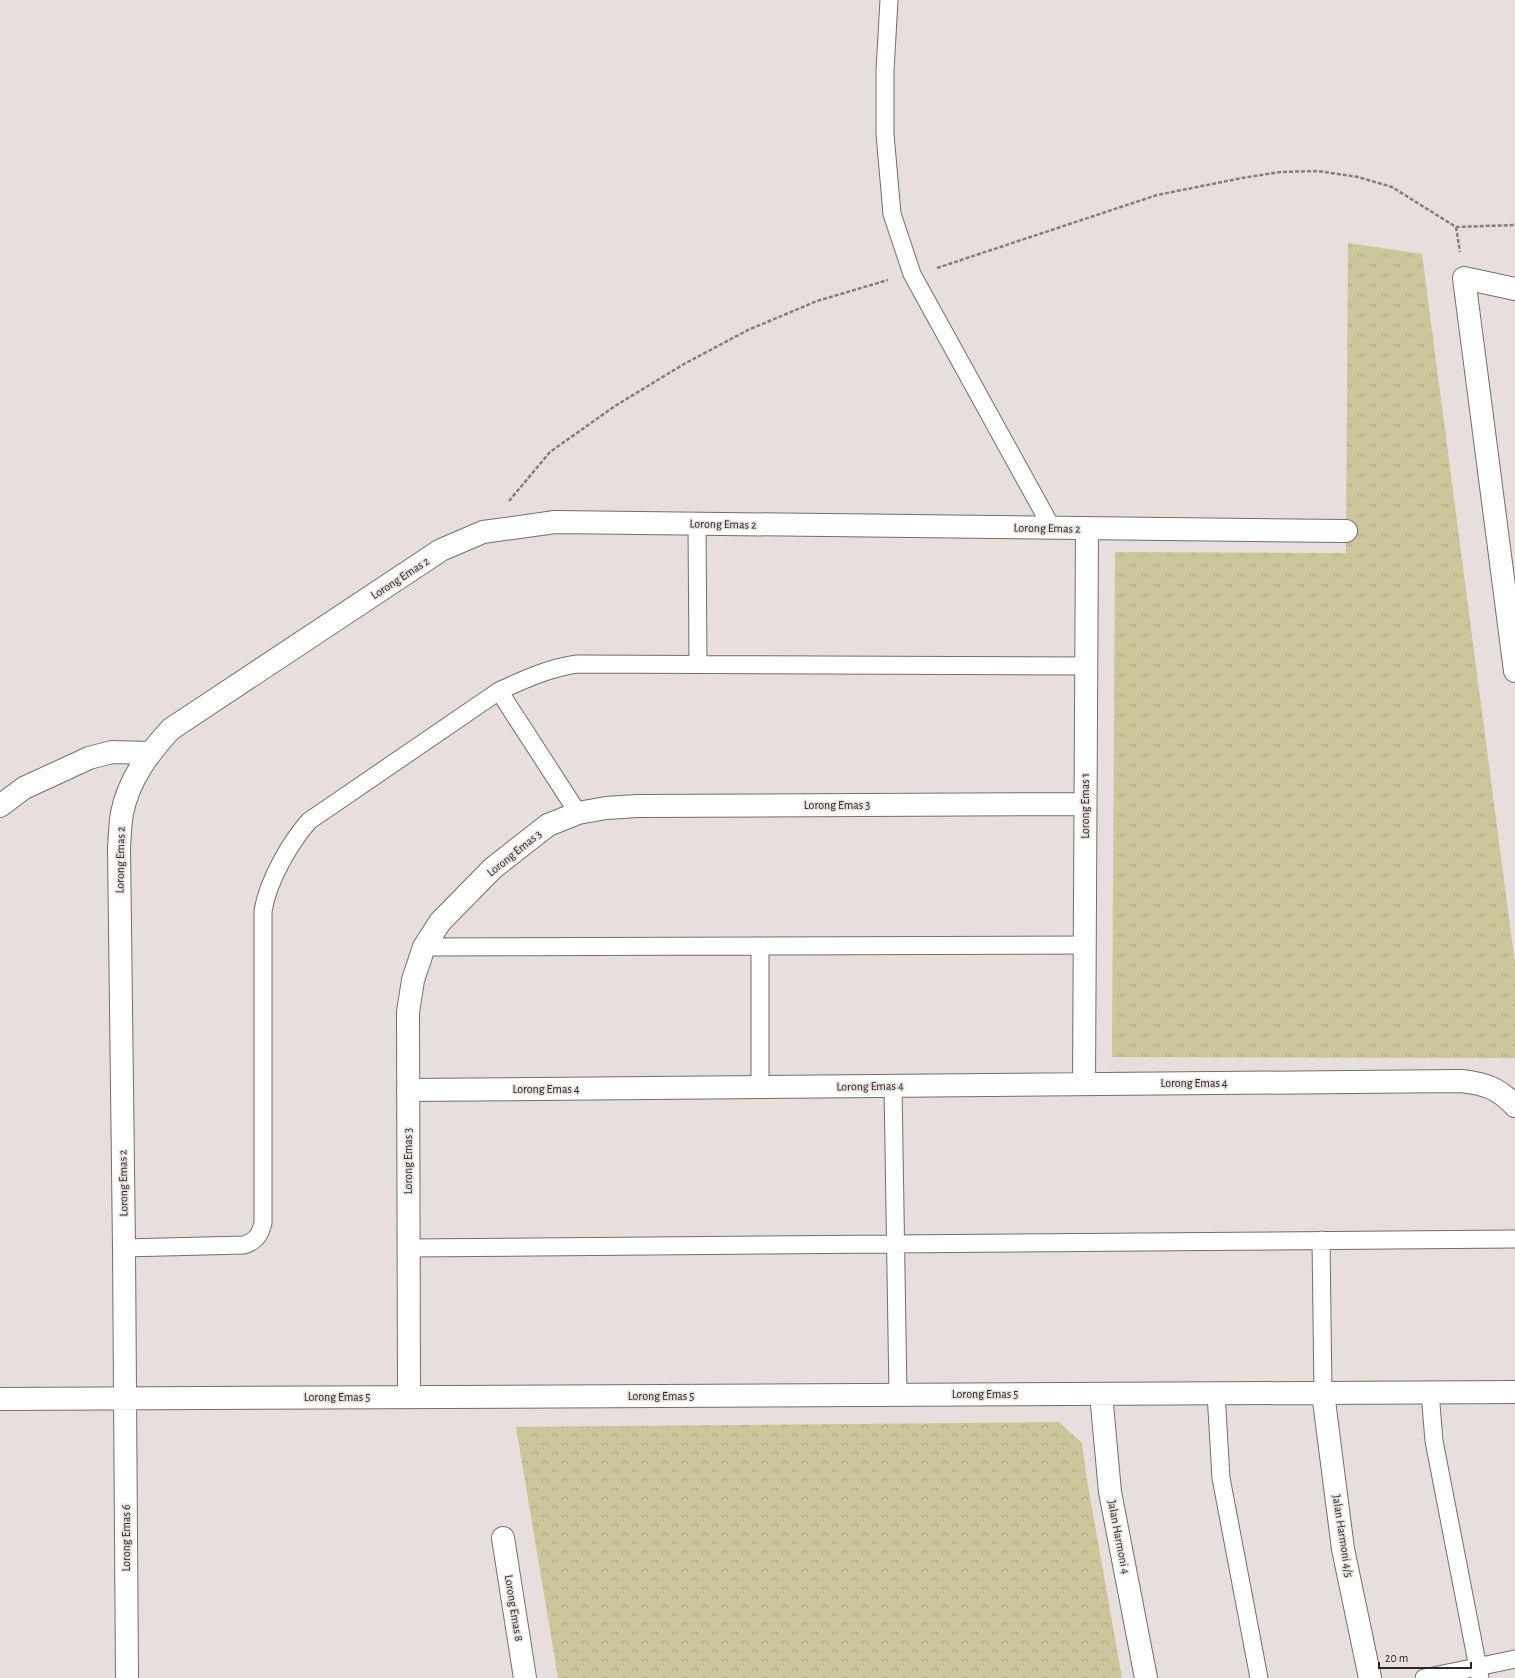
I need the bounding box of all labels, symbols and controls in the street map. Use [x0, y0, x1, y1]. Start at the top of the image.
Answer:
street label: Lorong Emas 2 [689, 517, 757, 531]
street label: Lorong Emas 2 [1013, 521, 1081, 535]
street label: Lorong Emas 2 [369, 554, 432, 601]
street label: Lorong Emas 1 [1079, 773, 1091, 839]
street label: Lorong Emas 3 [804, 799, 870, 811]
street label: Lorong Emas 2 [113, 826, 127, 894]
street label: Lorong Emas 3 [484, 827, 544, 879]
street label: Lorong Emas 4 [1160, 1077, 1228, 1089]
street label: Lorong Emas 4 [836, 1079, 904, 1093]
street label: Lorong Emas 4 [512, 1083, 580, 1095]
street label: Lorong Emas 3 [402, 1128, 414, 1194]
street label: Lorong Emas 2 [116, 1149, 130, 1217]
street label: Lorong Emas 5 [952, 1388, 1018, 1400]
street label: Lorong Emas 5 [628, 1390, 694, 1402]
street label: Lorong Emas 5 [304, 1391, 370, 1403]
street label: Jalan Harmoni 4/5 [1331, 1494, 1355, 1578]
street label: Jalan Harmoni 4 [1106, 1499, 1132, 1575]
street label: Lorong Emas 6 [120, 1504, 132, 1572]
street label: Lorong Emas 8 [503, 1574, 525, 1642]
scale bar [1379, 1644, 1471, 1670]
text: 20 m [1385, 1652, 1408, 1664]

